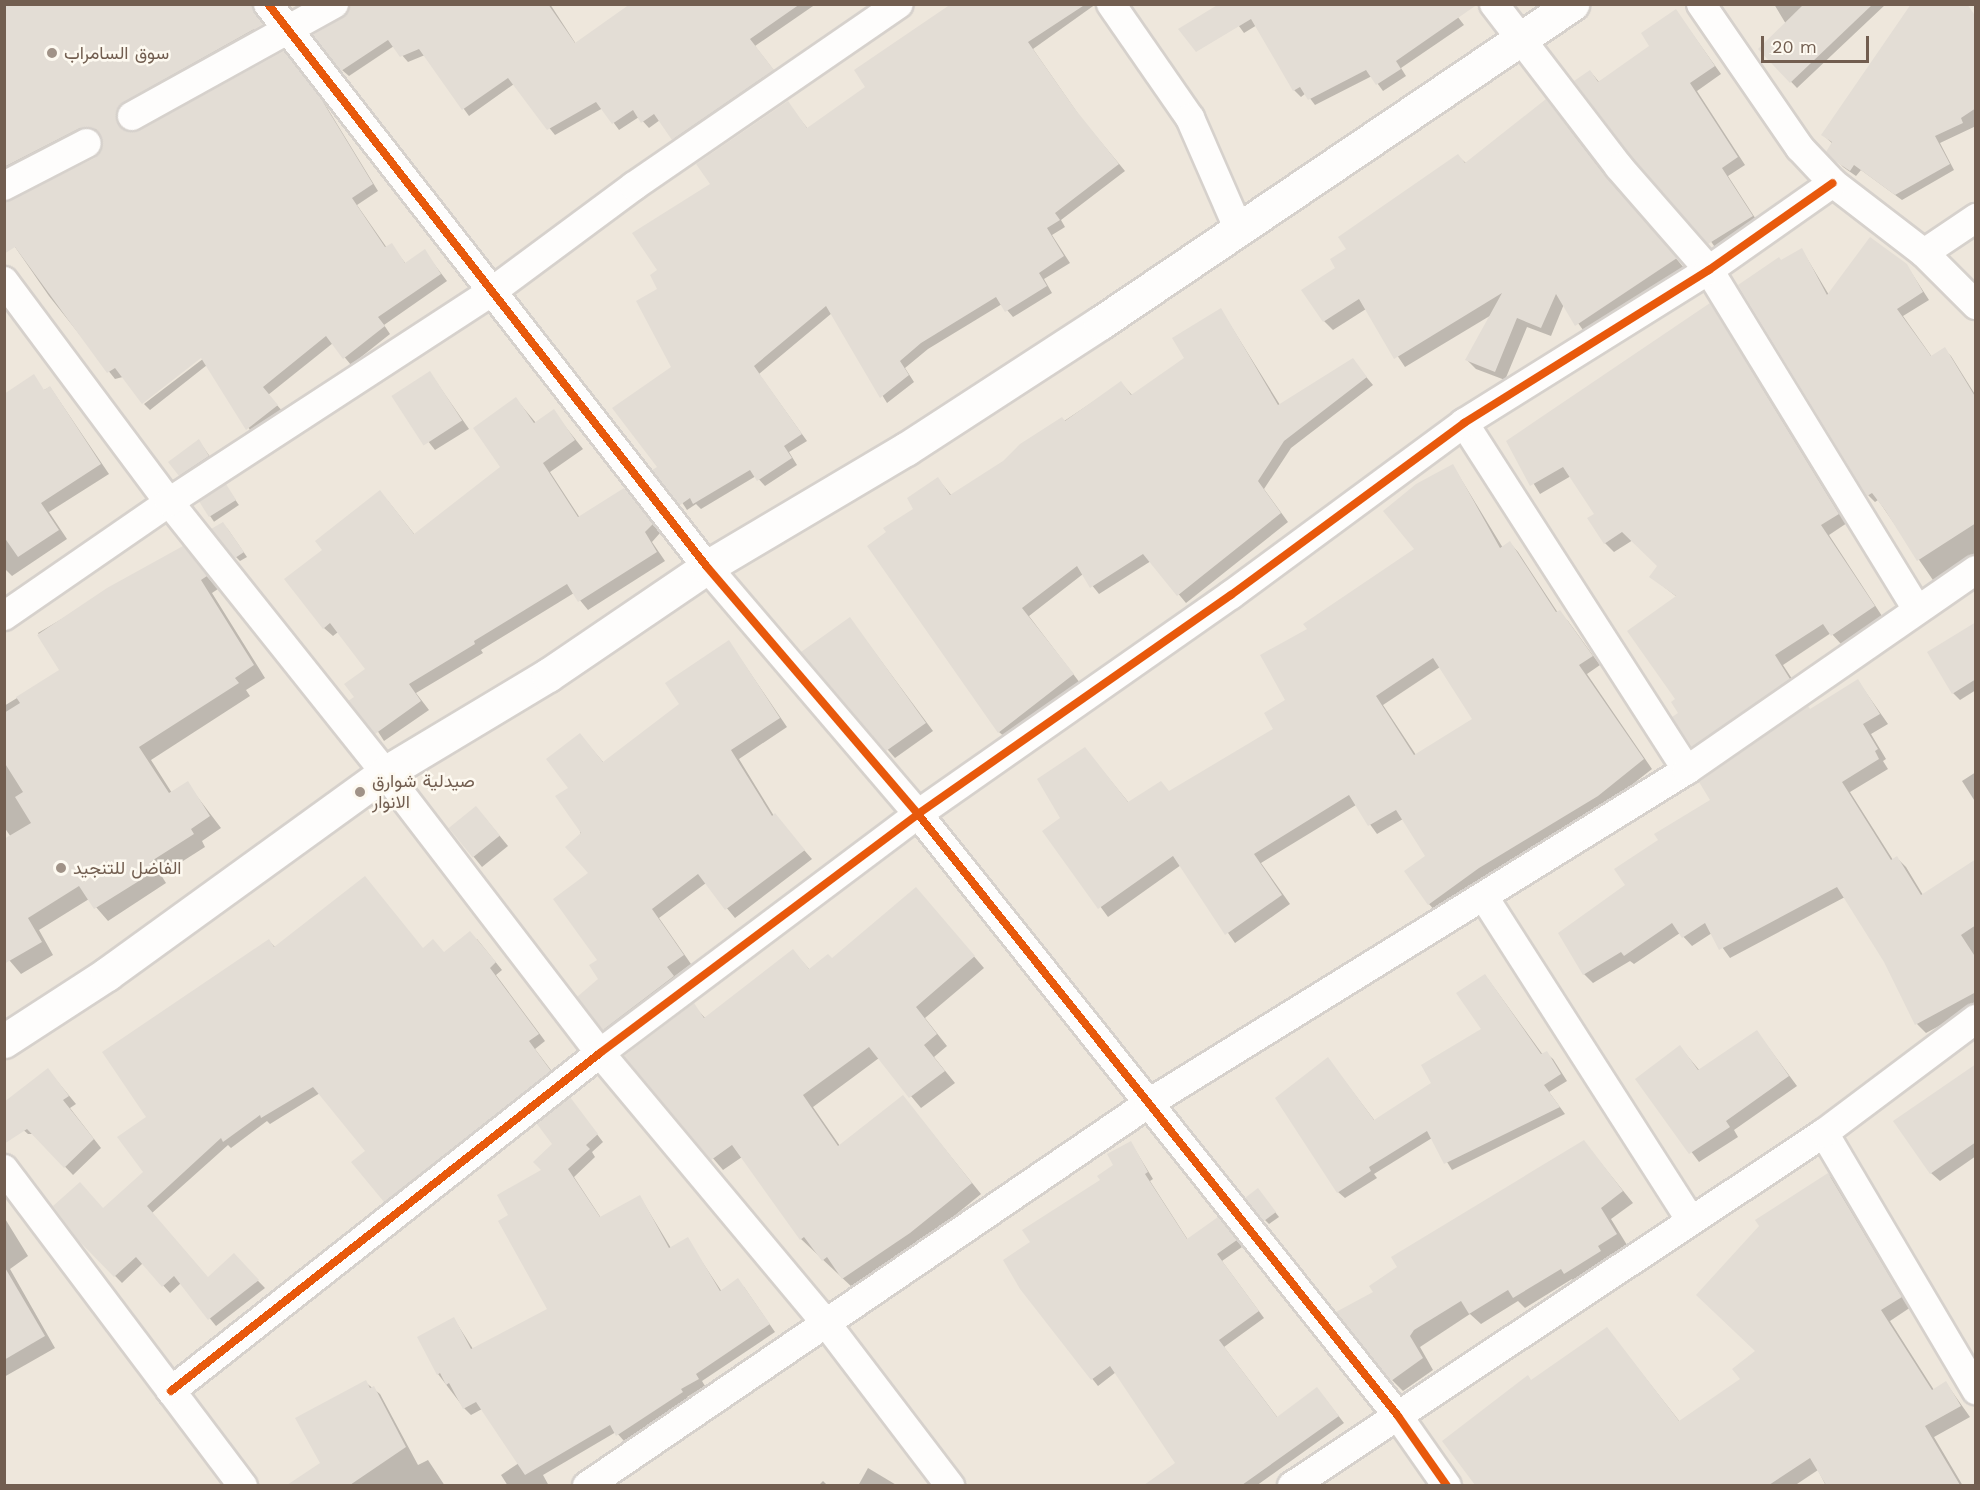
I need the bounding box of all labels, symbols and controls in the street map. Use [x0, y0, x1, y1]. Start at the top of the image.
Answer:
scale bar [1764, 24, 1872, 62]
text: 20 m [1772, 36, 1817, 57]
place label: سوق السامراب [64, 42, 169, 64]
marker: سوق السامراب [45, 46, 59, 60]
place label: صيدلية شوارق الانوار [372, 771, 475, 814]
marker: صيدلية شوارق الانوار [353, 785, 367, 799]
place label: الفاضل للتنجيد [73, 857, 182, 879]
marker: الفاضل للتنجيد [54, 861, 68, 875]

